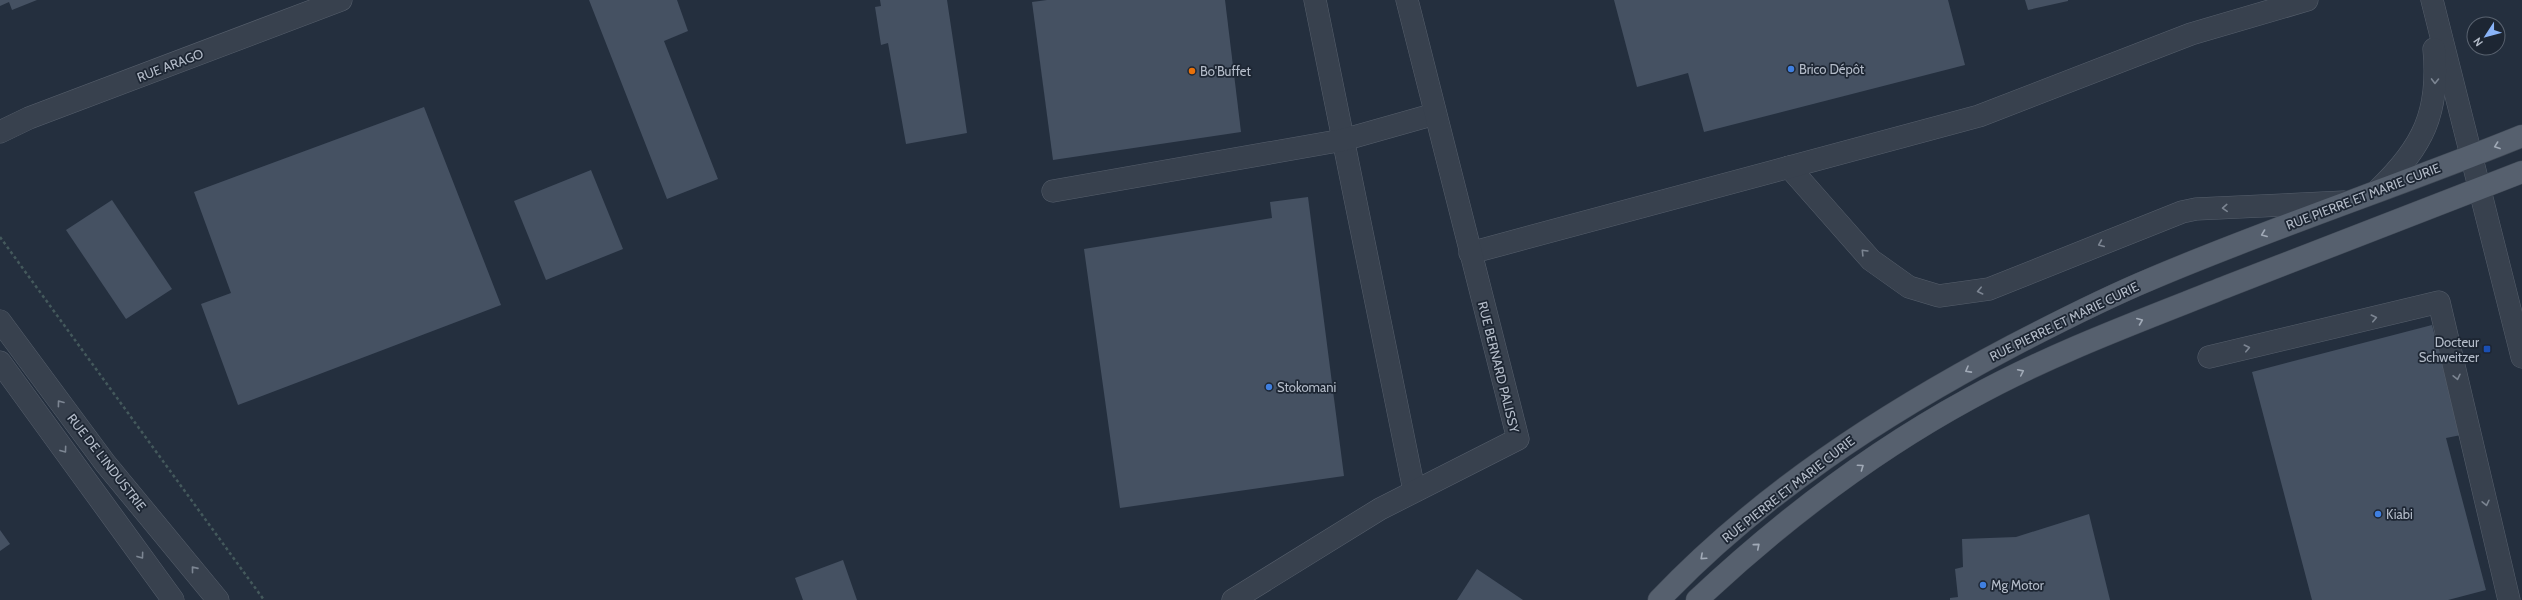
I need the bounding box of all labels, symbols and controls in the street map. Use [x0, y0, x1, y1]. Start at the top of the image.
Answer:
north arrow [2466, 16, 2506, 56]
text: N [2470, 35, 2486, 49]
street label: RUE ARAGO [135, 45, 205, 85]
place label: Brico Dépôt [1799, 61, 1865, 77]
place label: Bo'Buffet [1200, 63, 1252, 79]
marker: Brico Dépôt [1786, 64, 1796, 74]
marker: Bo'Buffet [1187, 66, 1197, 76]
one-way arrow [2431, 78, 2440, 84]
one-way arrow [2493, 141, 2500, 149]
street label: RUE PIERRE ET MARIE CURIE [2284, 159, 2442, 233]
one-way arrow [2222, 203, 2228, 212]
one-way arrow [2261, 229, 2268, 237]
one-way arrow [2098, 239, 2105, 247]
one-way arrow [1861, 249, 1869, 257]
street label: RUE PIERRE ET MARIE CURIE [1987, 278, 2141, 364]
one-way arrow [1977, 286, 1983, 294]
street label: RUE BERNARD PALISSY [1475, 300, 1523, 435]
one-way arrow [2370, 314, 2377, 322]
one-way arrow [2137, 317, 2144, 325]
place label: Docteur Schweitzer [2419, 334, 2480, 365]
one-way arrow [2244, 344, 2250, 352]
marker: Docteur Schweitzer [2482, 344, 2492, 354]
one-way arrow [1965, 365, 1972, 372]
one-way arrow [2016, 369, 2024, 377]
one-way arrow [2452, 374, 2460, 380]
place label: Stokomani [1277, 379, 1336, 395]
marker: Stokomani [1264, 382, 1274, 392]
one-way arrow [58, 400, 65, 407]
street label: RUE DE L'INDUSTRIE [64, 410, 150, 514]
street label: RUE PIERRE ET MARIE CURIE [1719, 432, 1857, 546]
one-way arrow [59, 446, 66, 453]
one-way arrow [1857, 464, 1864, 472]
one-way arrow [2482, 500, 2490, 507]
place label: Kiabi [2386, 506, 2413, 522]
marker: Kiabi [2373, 509, 2383, 519]
one-way arrow [1753, 543, 1760, 550]
one-way arrow [136, 551, 143, 558]
one-way arrow [1700, 553, 1708, 560]
one-way arrow [192, 567, 199, 574]
place label: Mg Motor [1991, 577, 2045, 593]
marker: Mg Motor [1978, 580, 1988, 590]

